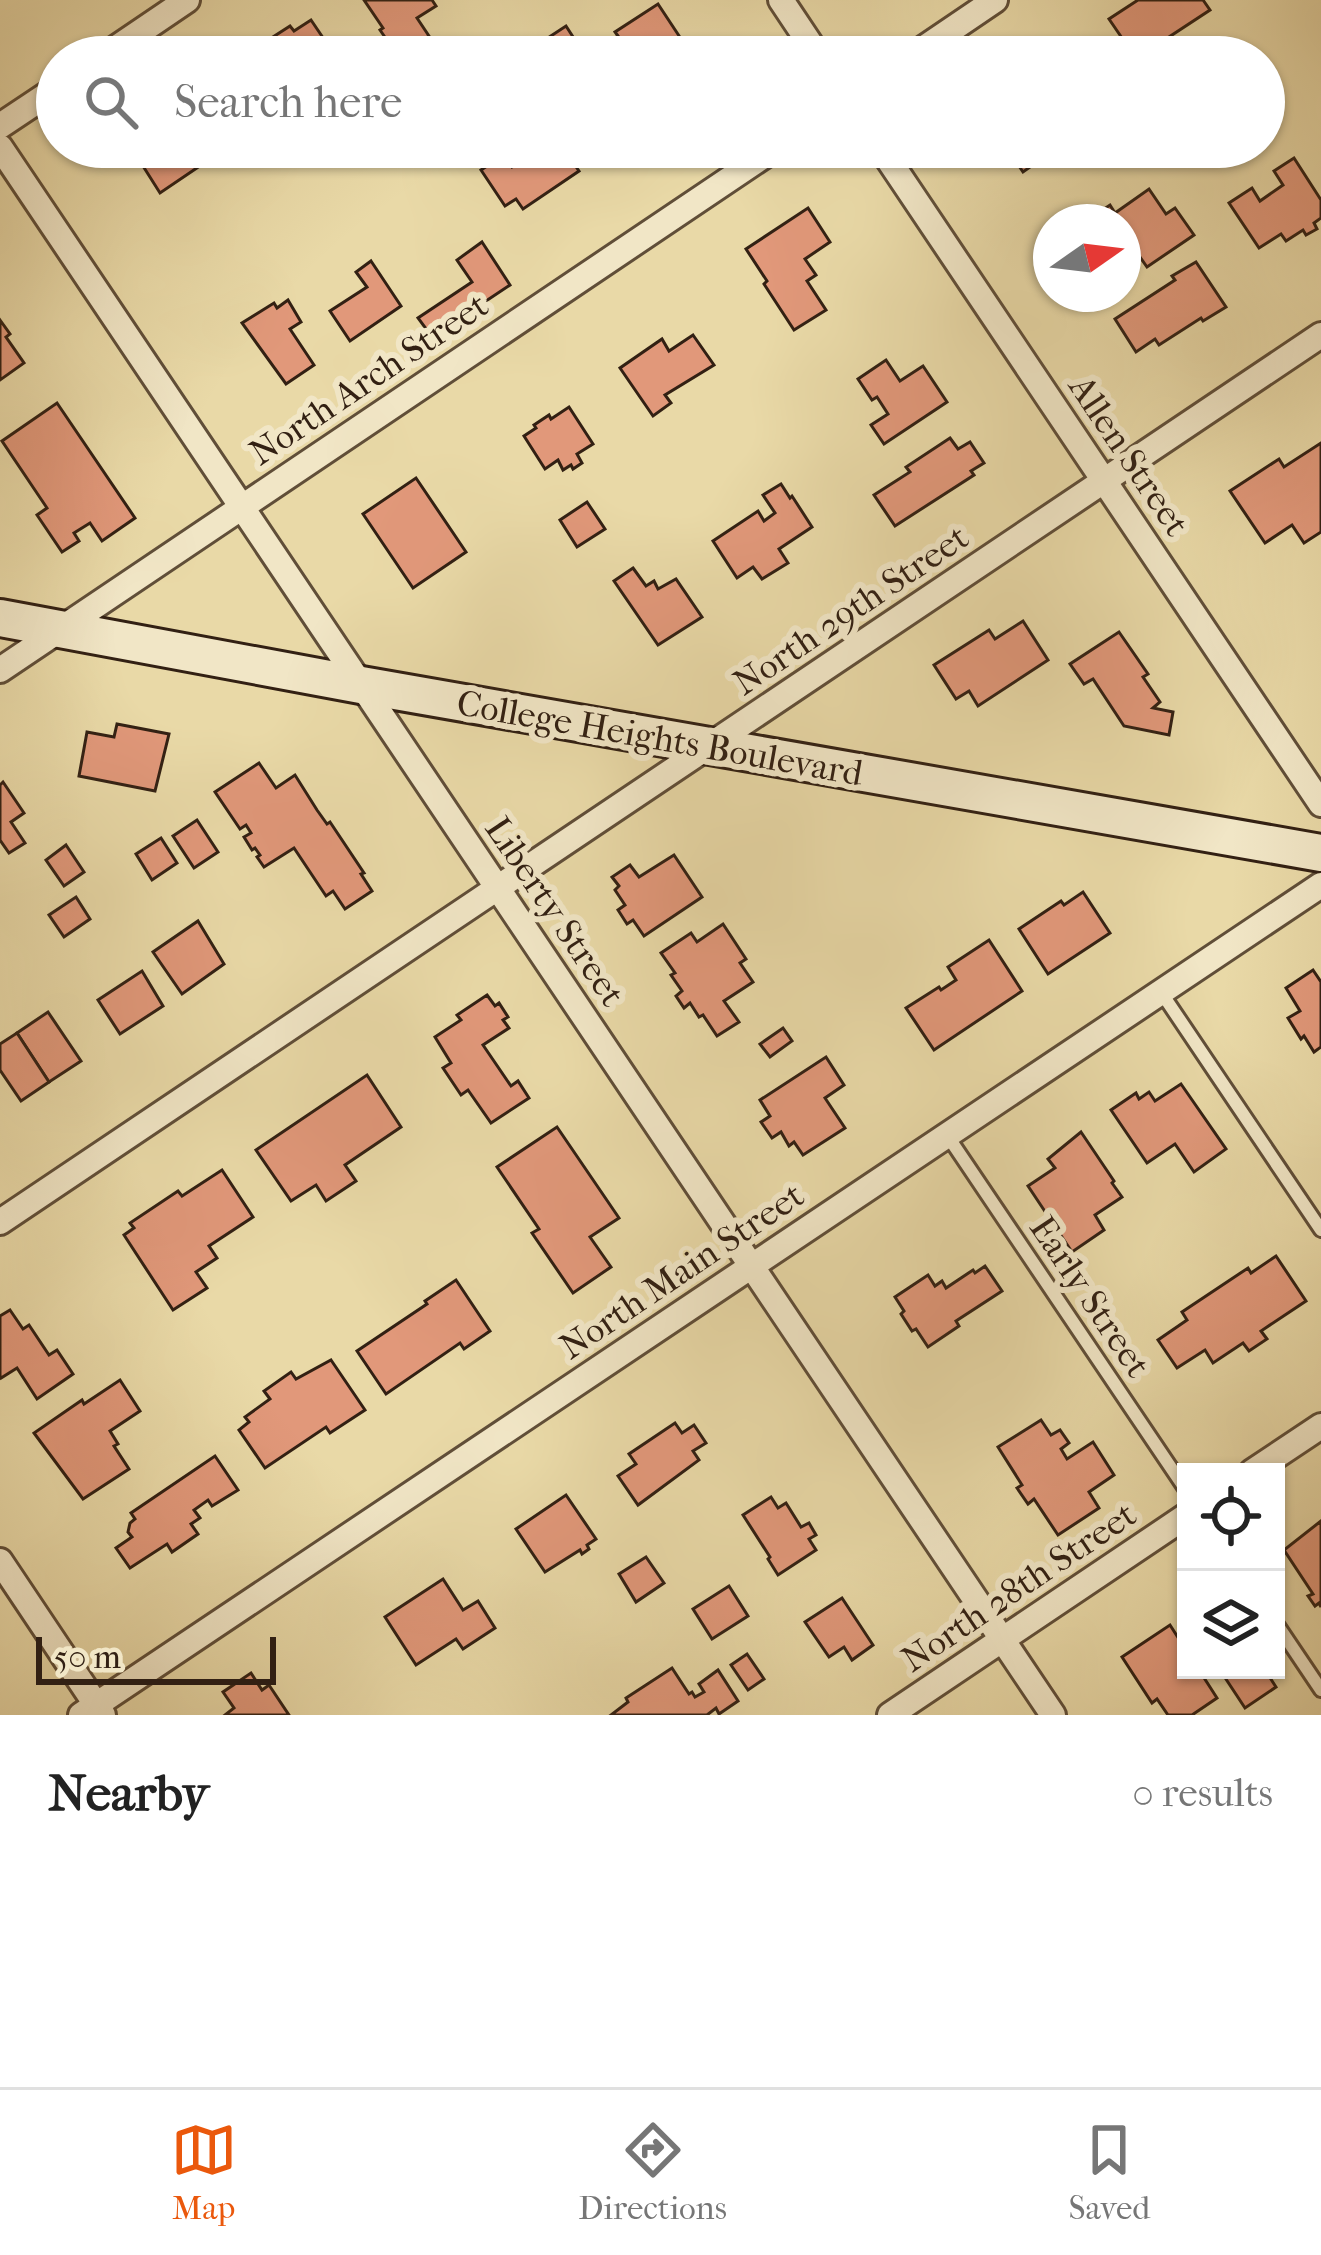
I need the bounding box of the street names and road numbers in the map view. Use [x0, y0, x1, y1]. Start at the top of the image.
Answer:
street label: North Arch Street [242, 284, 496, 474]
street label: Allen Street [1059, 366, 1198, 544]
street label: North 29th Street [725, 516, 976, 704]
street label: College Heights Boulevard [454, 682, 866, 794]
street label: Liberty Street [477, 809, 634, 1014]
street label: North Main Street [552, 1174, 811, 1368]
street label: Early Street [1021, 1208, 1159, 1385]
street label: North 28th Street [894, 1493, 1144, 1681]

